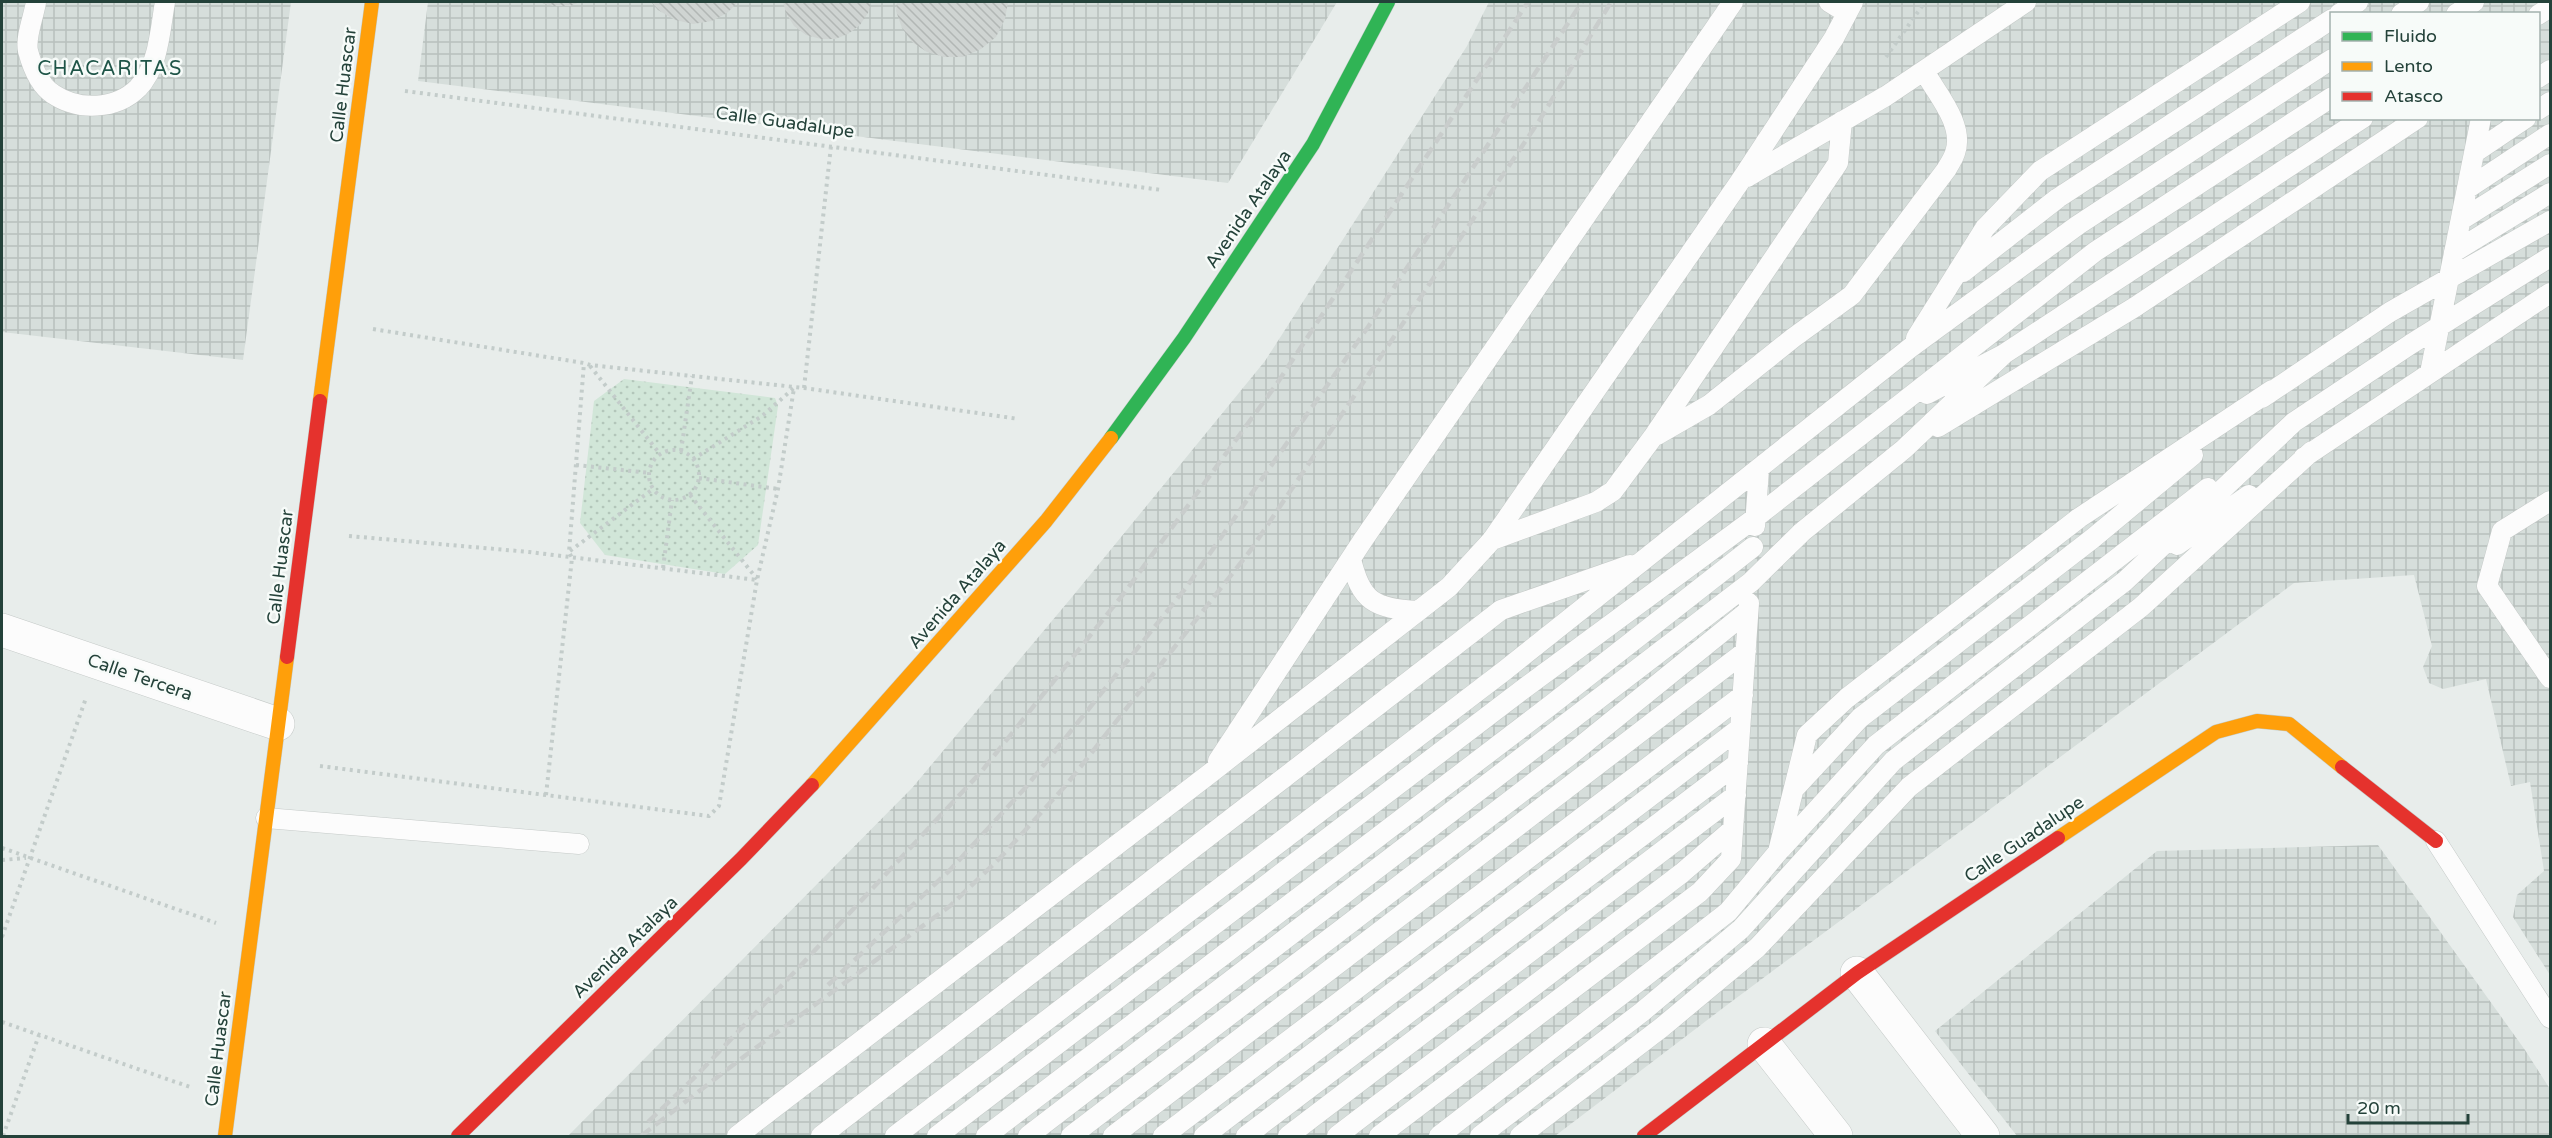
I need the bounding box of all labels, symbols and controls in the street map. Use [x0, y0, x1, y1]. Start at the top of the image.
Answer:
legend [2330, 12, 2540, 120]
text: Fluido [2384, 25, 2437, 47]
street label: Calle Huascar [325, 26, 361, 144]
text: Lento [2384, 55, 2433, 77]
district label: CHACARITAS [37, 57, 183, 81]
text: Atasco [2384, 85, 2443, 107]
street label: Calle Guadalupe [714, 101, 856, 143]
street label: Avenida Atalaya [1200, 146, 1296, 272]
street label: Calle Huascar [262, 508, 298, 626]
street label: Avenida Atalaya [903, 535, 1011, 653]
street label: Calle Tercera [85, 649, 195, 705]
street label: Calle Guadalupe [1960, 791, 2088, 887]
street label: Avenida Atalaya [568, 891, 682, 1003]
street label: Calle Huascar [200, 990, 236, 1108]
scale bar [2348, 1087, 2468, 1125]
text: 20 m [2357, 1097, 2401, 1119]

